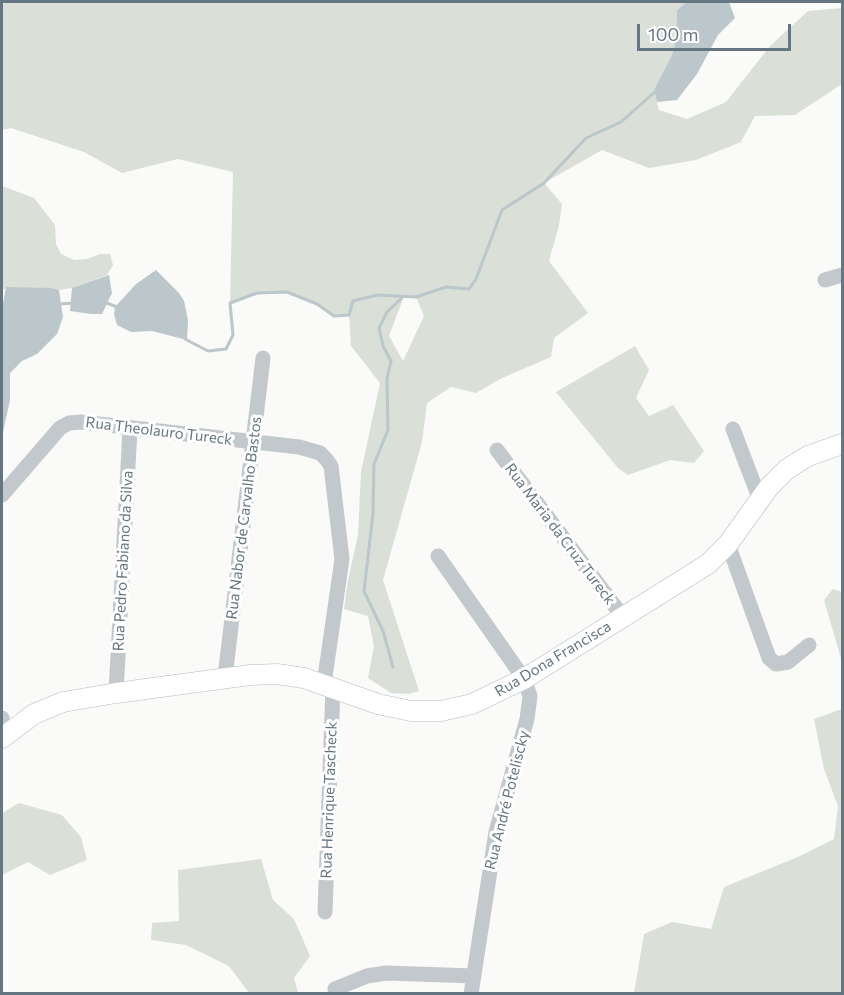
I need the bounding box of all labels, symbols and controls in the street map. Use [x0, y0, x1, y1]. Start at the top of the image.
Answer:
scale bar [640, 12, 794, 50]
text: 100 m [648, 23, 698, 45]
street label: Rua Theolauro Tureck [85, 413, 233, 449]
street label: Rua Nabor de Carvalho Bastos [223, 416, 265, 620]
street label: Rua Maria da Cruz Tureck [501, 460, 619, 608]
street label: Rua Pedro Fabiano da Silva [109, 470, 137, 652]
street label: Rua Dona Francisca [492, 617, 614, 701]
street label: Rua Henrique Tascheck [317, 721, 341, 879]
street label: Rua André Poteliscky [481, 728, 533, 872]

